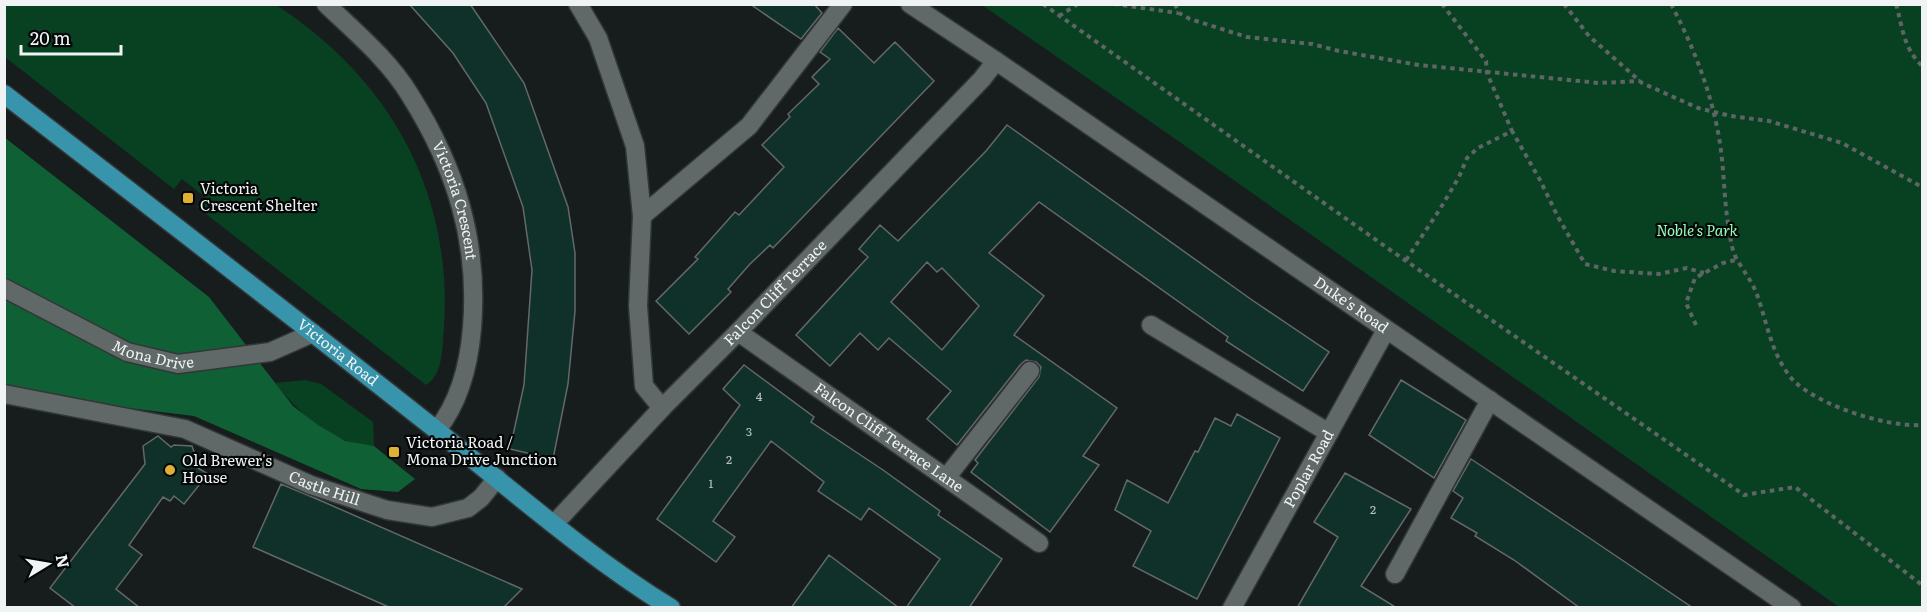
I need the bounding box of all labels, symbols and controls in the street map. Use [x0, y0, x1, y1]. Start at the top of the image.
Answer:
scale bar [21, 18, 122, 56]
text: 20 m [30, 24, 71, 51]
street label: Victoria Crescent [427, 137, 484, 261]
place label: Victoria Crescent Shelter [200, 176, 317, 216]
marker: Victoria Crescent Shelter [181, 191, 195, 205]
park label: Noble's Park [1656, 218, 1739, 241]
street label: Falcon Cliff Terrace [718, 234, 831, 350]
street label: Duke's Road [1310, 270, 1394, 338]
street label: Victoria Road [293, 312, 384, 390]
street label: Mona Drive [109, 333, 195, 374]
street label: Falcon Cliff Terrace Lane [810, 376, 969, 497]
house number: 4 [756, 387, 763, 405]
house number: 3 [746, 422, 752, 440]
street label: Poplar Road [1277, 425, 1339, 511]
place label: Victoria Road / Mona Drive Junction [406, 430, 557, 470]
marker: Victoria Road / Mona Drive Junction [387, 445, 401, 459]
place label: Old Brewer's House [182, 448, 272, 488]
house number: 2 [726, 450, 732, 468]
marker: Old Brewer's House [163, 463, 177, 477]
street label: Castle Hill [286, 464, 363, 510]
house number: 1 [709, 474, 714, 492]
house number: 2 [1370, 500, 1376, 518]
north arrow [18, 534, 78, 594]
text: N [51, 552, 77, 570]

